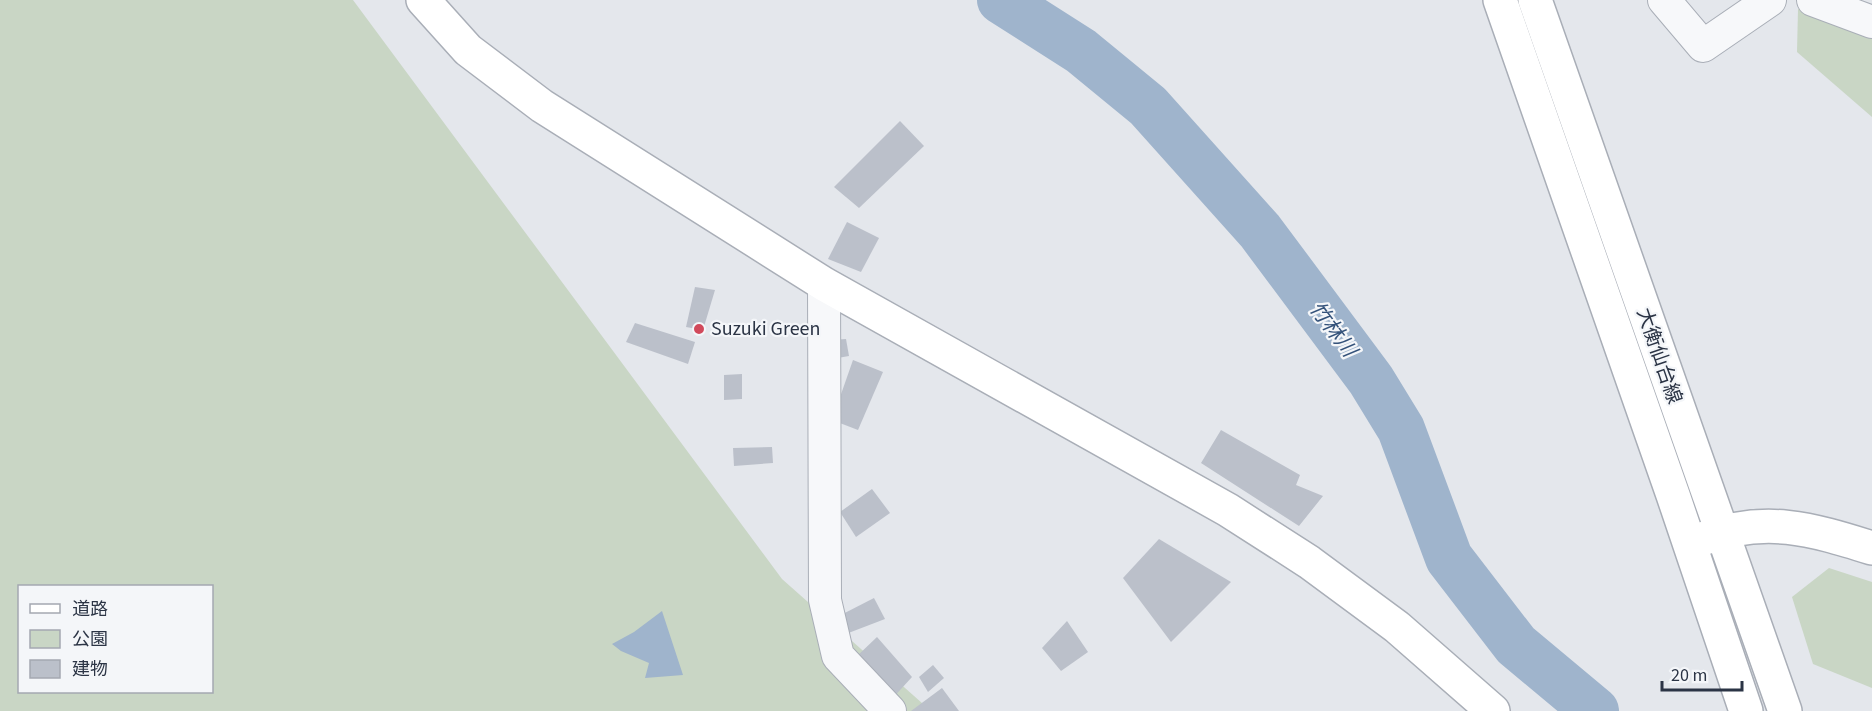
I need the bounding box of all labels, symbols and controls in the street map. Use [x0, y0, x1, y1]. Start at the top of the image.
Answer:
water label: 竹林川 [1302, 295, 1365, 365]
street label: 大衡仙台線 [1629, 304, 1689, 408]
place label: Suzuki Green [711, 315, 820, 343]
marker: Suzuki Green [692, 322, 706, 336]
legend [18, 585, 213, 693]
text: 道路 [72, 597, 108, 622]
text: 公園 [72, 627, 108, 652]
scale bar [1662, 654, 1742, 692]
text: 建物 [72, 657, 108, 682]
text: 20 m [1671, 663, 1707, 688]

